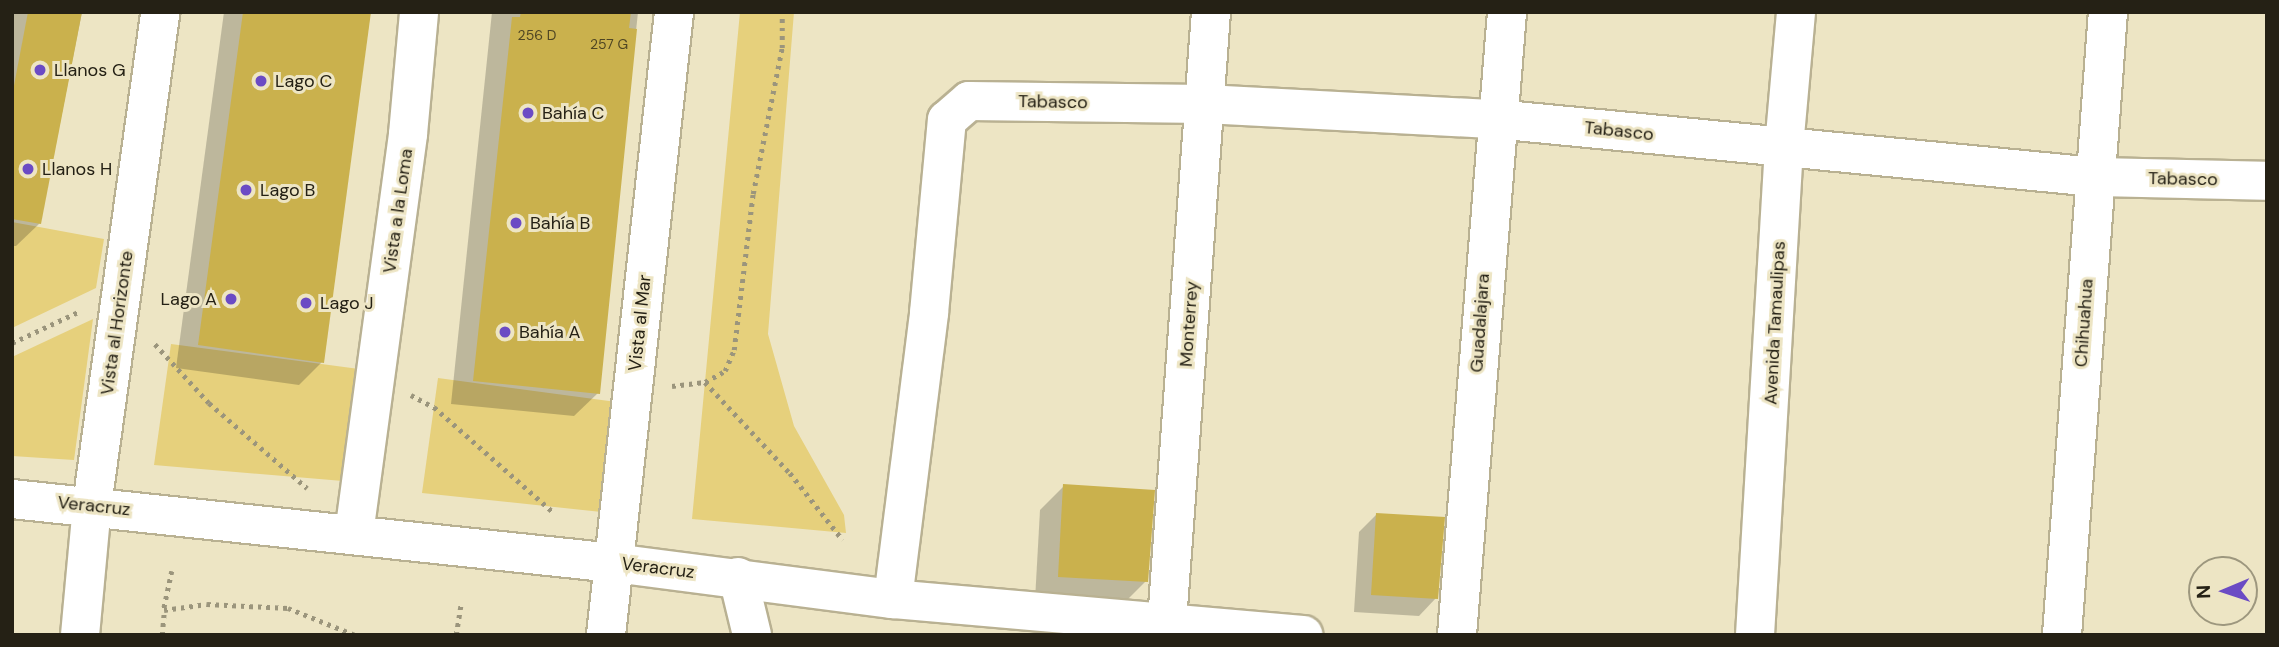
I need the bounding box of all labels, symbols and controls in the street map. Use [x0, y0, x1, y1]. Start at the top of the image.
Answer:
house number: 256 D [518, 27, 556, 43]
house number: 257 G [590, 36, 628, 52]
place label: Llanos G [54, 59, 126, 81]
marker: Llanos G [32, 62, 48, 78]
place label: Lago C [275, 70, 332, 92]
marker: Lago C [253, 73, 269, 89]
street label: Tabasco [1018, 91, 1088, 113]
place label: Bahía C [542, 102, 604, 124]
marker: Bahía C [520, 105, 536, 121]
street label: Tabasco [1583, 117, 1655, 145]
street label: Vista a la Loma [379, 147, 417, 275]
place label: Llanos H [42, 158, 112, 180]
marker: Llanos H [20, 161, 36, 177]
street label: Tabasco [2148, 168, 2218, 190]
place label: Lago B [260, 179, 315, 201]
marker: Lago B [238, 182, 254, 198]
place label: Bahía B [530, 212, 590, 234]
marker: Bahía B [508, 215, 524, 231]
street label: Avenida Tamaulipas [1760, 241, 1790, 405]
street label: Vista al Horizonte [96, 249, 138, 397]
street label: Guadalajara [1466, 273, 1494, 373]
street label: Vista al Mar [624, 274, 656, 372]
street label: Chihuahua [2070, 278, 2098, 368]
street label: Monterrey [1175, 280, 1203, 368]
place label: Lago A [161, 288, 217, 310]
marker: Lago A [223, 291, 239, 307]
place label: Lago J [320, 292, 373, 314]
marker: Lago J [298, 295, 314, 311]
place label: Bahía A [519, 321, 581, 343]
marker: Bahía A [497, 324, 513, 340]
street label: Veracruz [57, 491, 131, 521]
street label: Veracruz [620, 553, 696, 583]
north arrow [2188, 556, 2258, 626]
text: N [2191, 584, 2216, 599]

